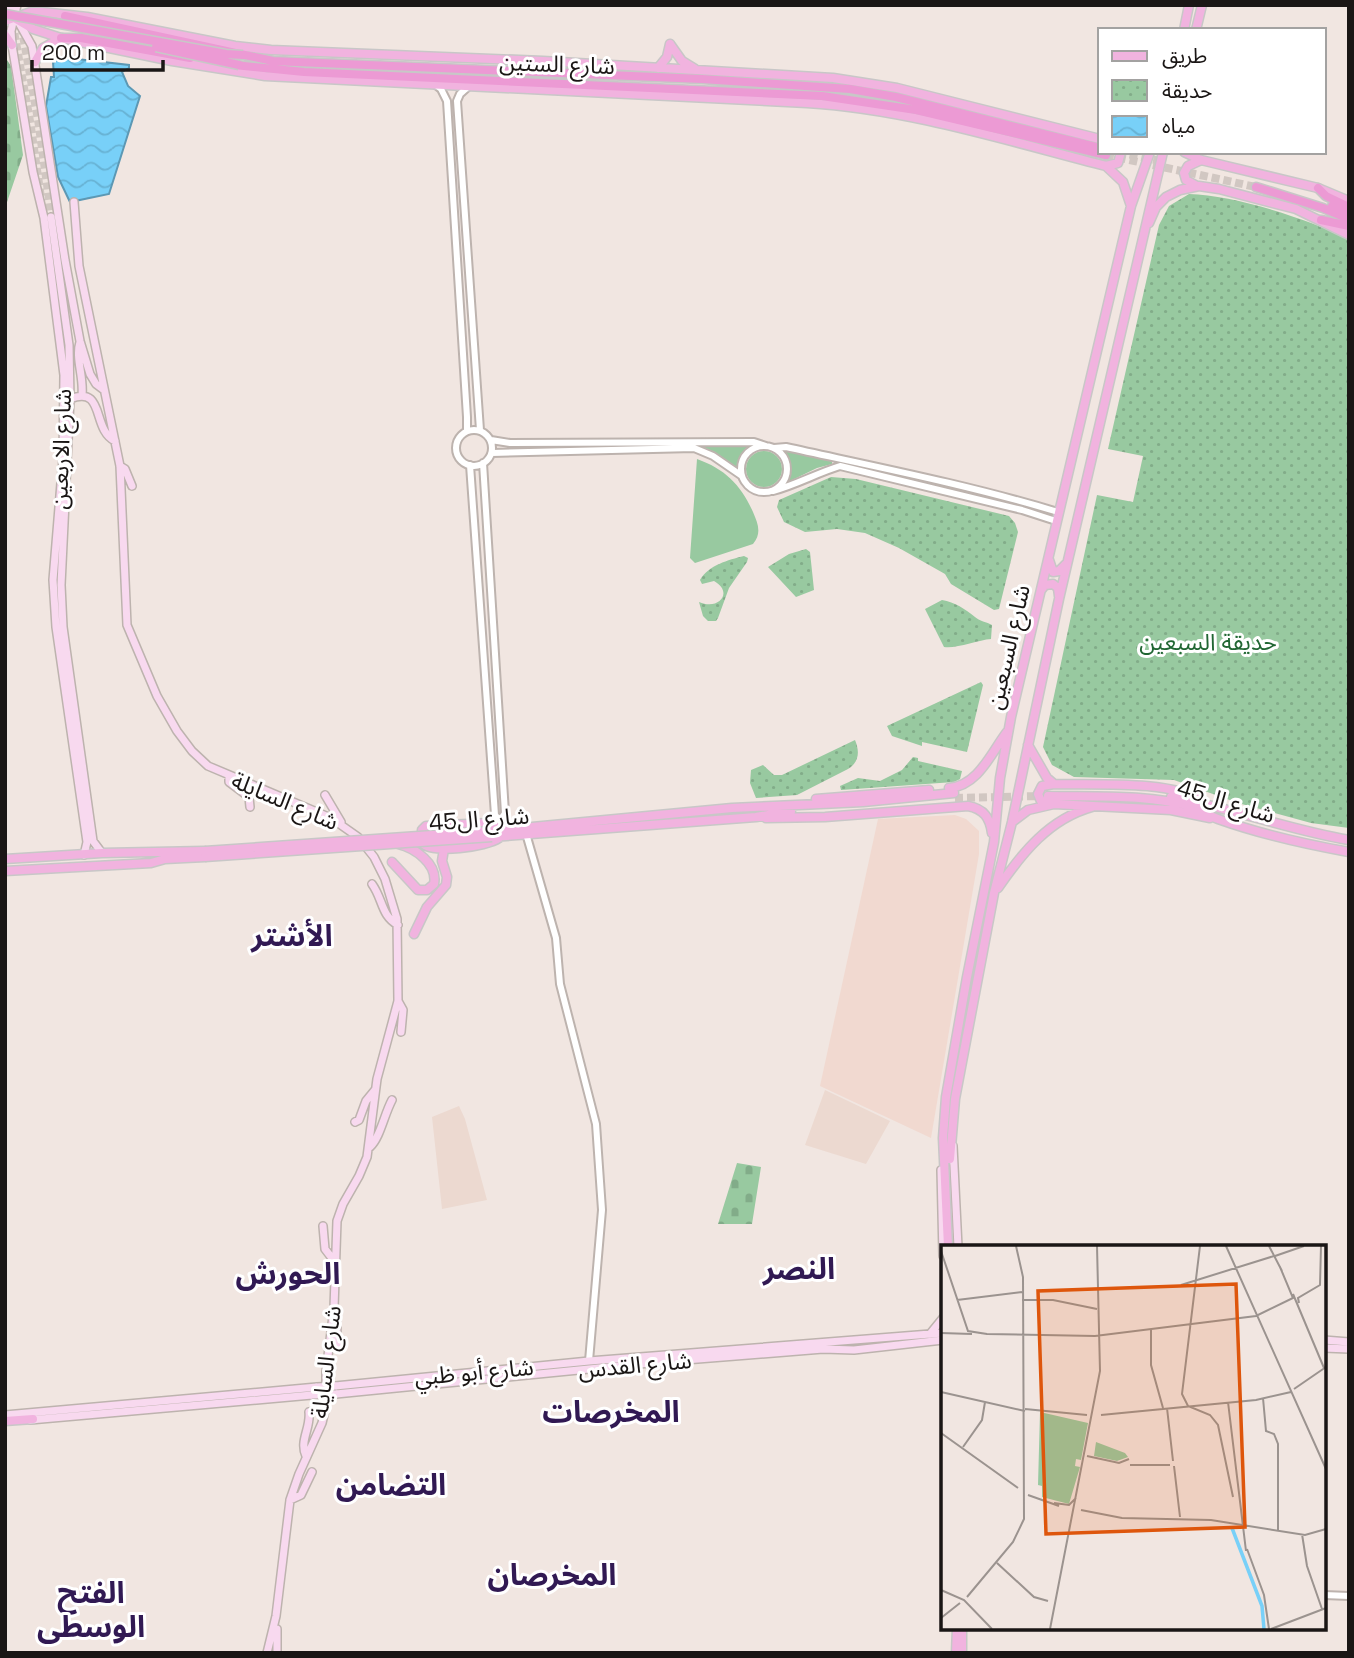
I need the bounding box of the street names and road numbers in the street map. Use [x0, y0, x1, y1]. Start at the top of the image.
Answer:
street label: شارع الستين [499, 47, 615, 83]
street label: شارع الاربعين [44, 388, 80, 510]
street label: شارع السبعين [979, 582, 1039, 713]
street label: شارع السايلة [226, 765, 343, 839]
street label: شارع ال45 [1173, 772, 1278, 832]
street label: شارع ال45 [428, 801, 530, 839]
street label: شارع السايلة [304, 1304, 350, 1420]
street label: شارع القدس [577, 1345, 693, 1387]
street label: شارع أبو ظبي [413, 1352, 535, 1394]

